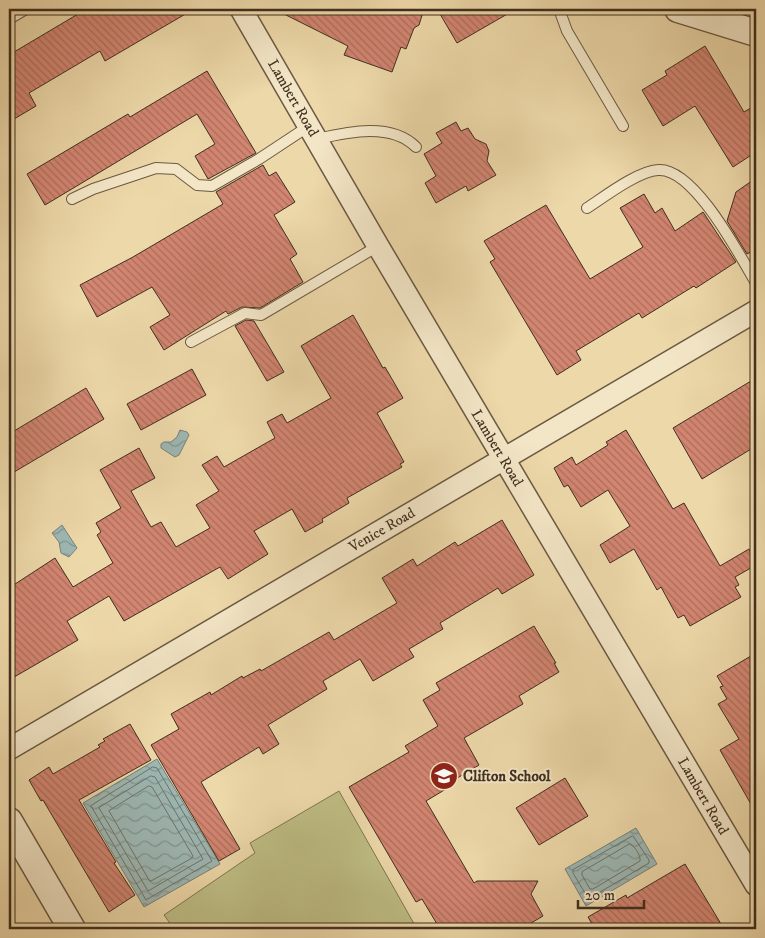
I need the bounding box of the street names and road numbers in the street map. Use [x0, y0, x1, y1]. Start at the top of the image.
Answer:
street label: Lambert Road [263, 56, 323, 141]
street label: Lambert Road [467, 406, 528, 490]
street label: Venice Road [345, 503, 419, 557]
street label: Lambert Road [673, 754, 733, 839]

